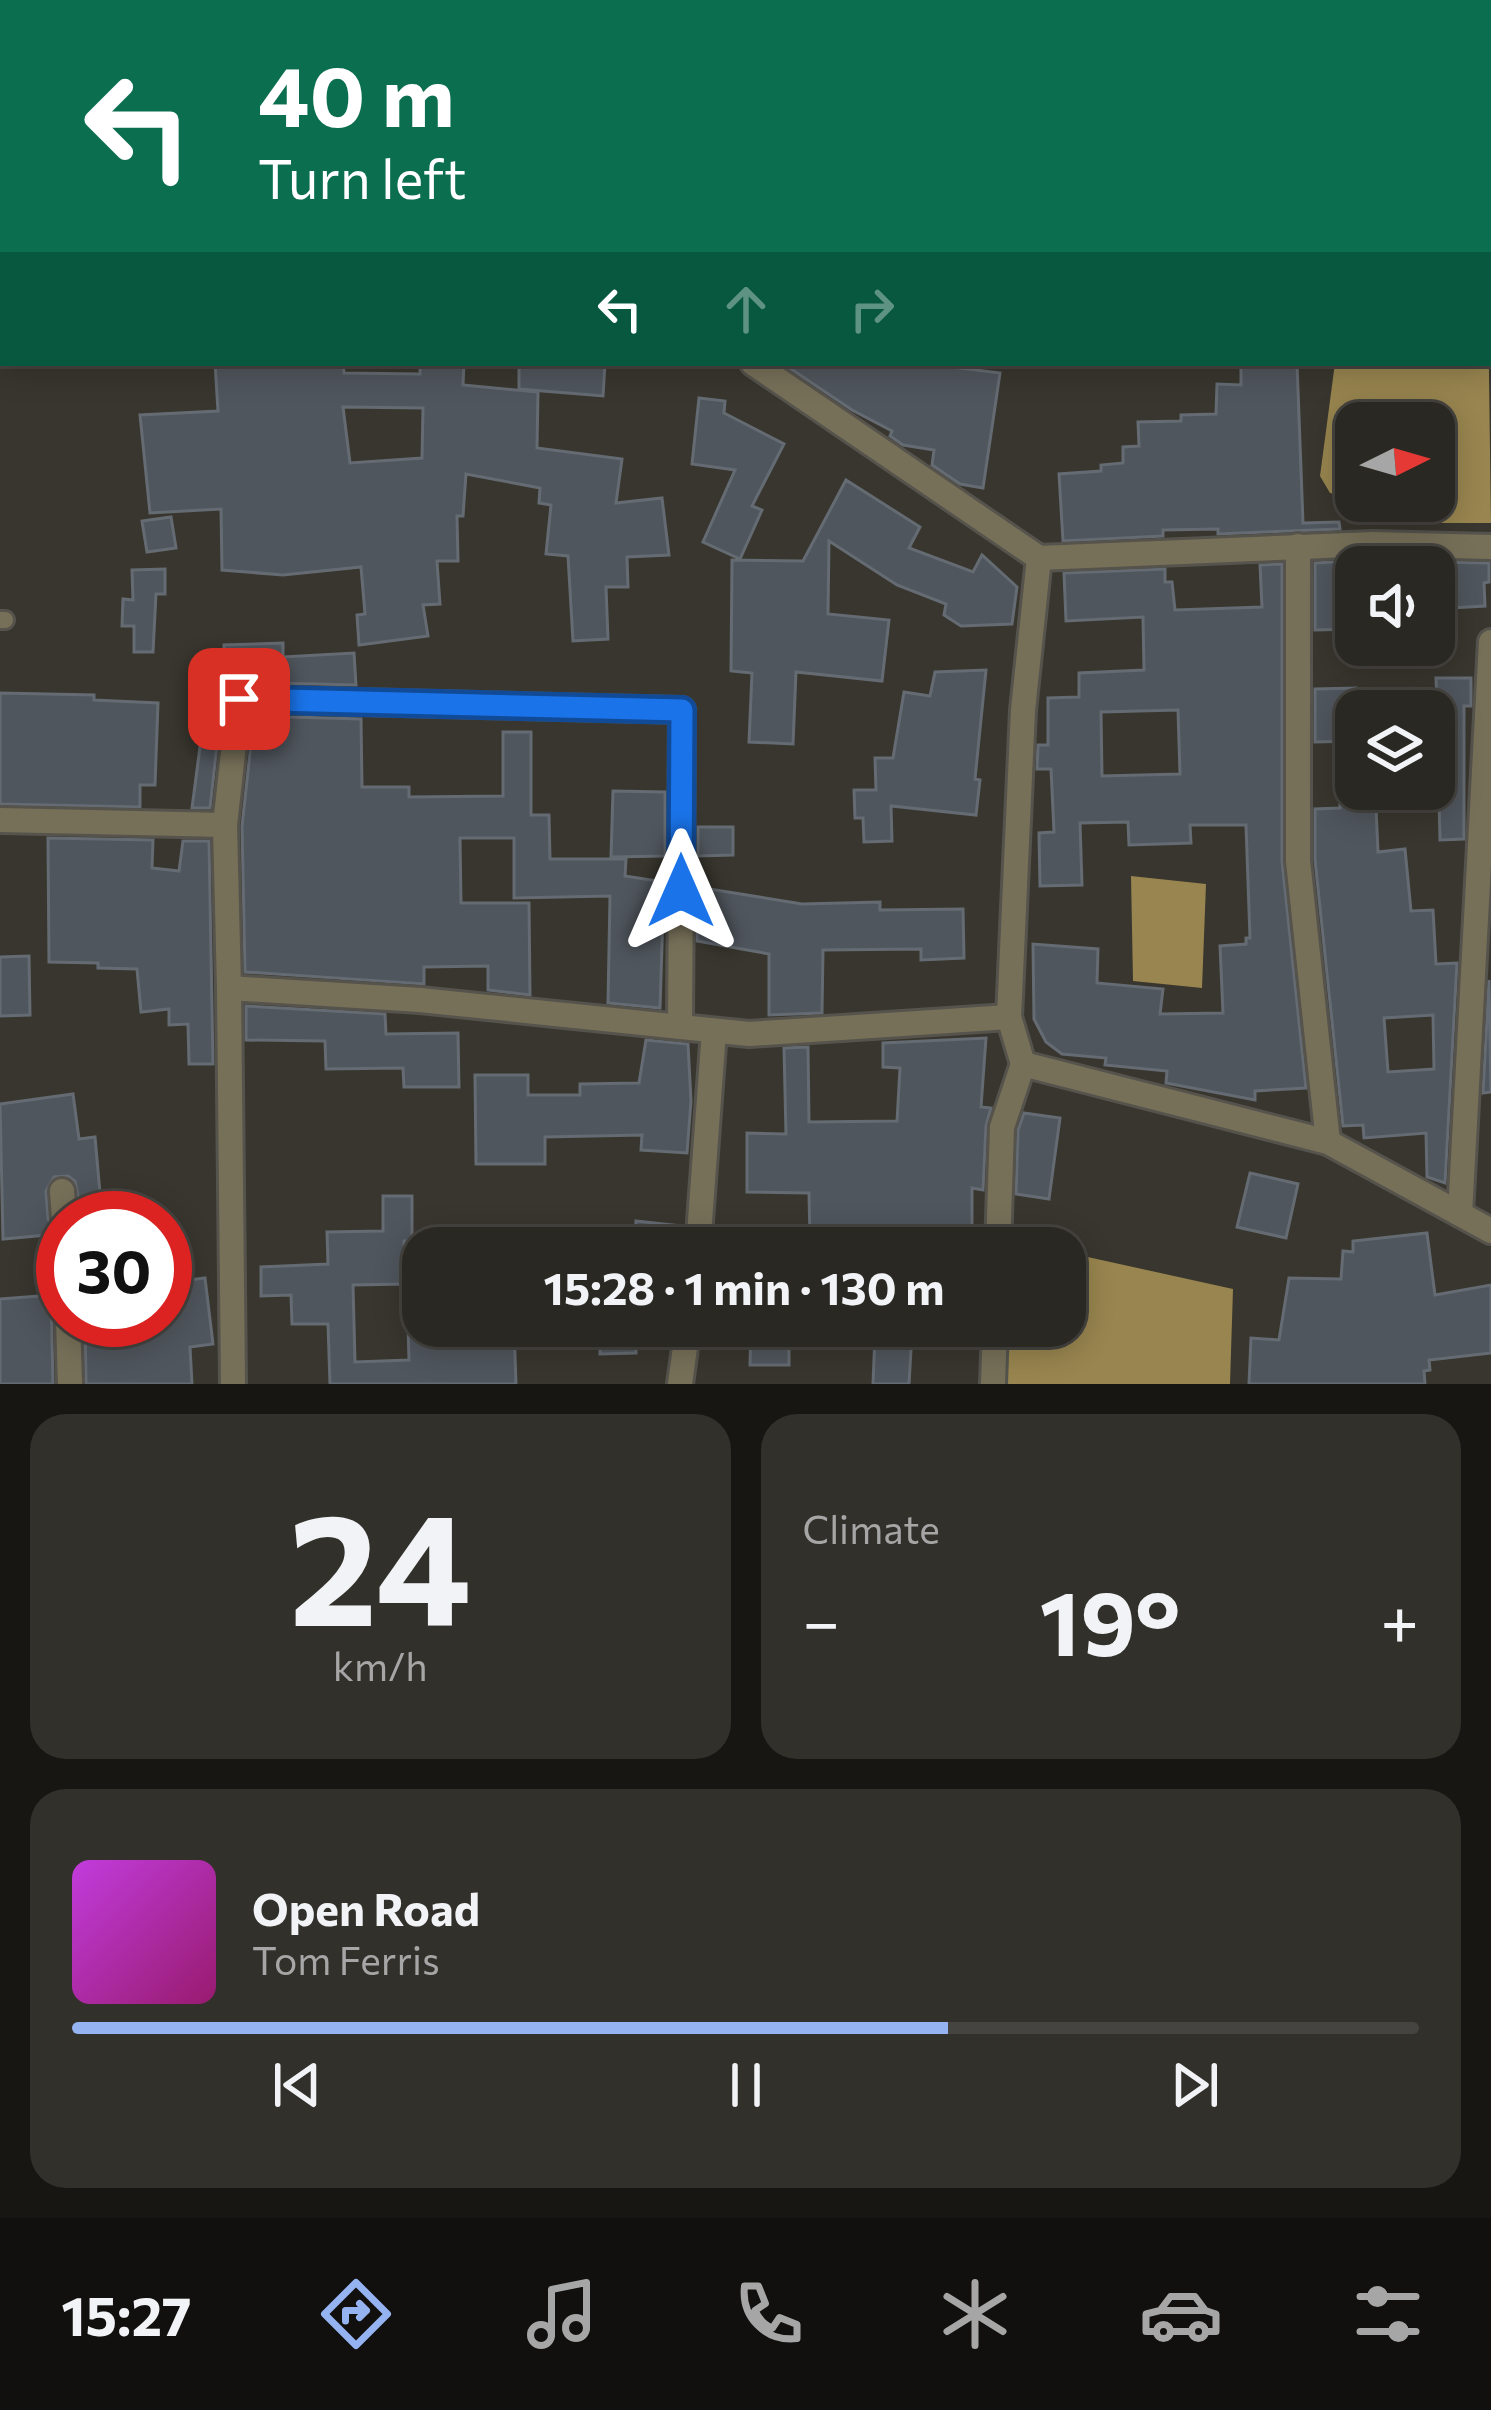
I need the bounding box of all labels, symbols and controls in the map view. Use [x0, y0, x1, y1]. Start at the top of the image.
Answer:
text: 40 m [258, 42, 455, 144]
icon: left [60, 48, 216, 204]
text: Turn left [258, 144, 466, 210]
icon: left [587, 276, 653, 342]
icon: ahead [713, 276, 779, 342]
icon: right [839, 276, 905, 342]
north arrow [1335, 402, 1455, 522]
map controls [1335, 402, 1455, 810]
button: sound [1335, 546, 1455, 666]
pin [188, 648, 290, 750]
icon: arrive [206, 666, 272, 732]
button: layers [1335, 690, 1455, 810]
position arrow [618, 828, 744, 954]
speed limit sign: 30 [36, 1191, 192, 1347]
text: 15:28 · 1 min · 130 m [544, 1259, 944, 1314]
text: 24 [289, 1467, 471, 1658]
text: Climate [803, 1504, 940, 1552]
text: 19° [1039, 1564, 1181, 1675]
text: − [803, 1579, 840, 1660]
text: + [1380, 1579, 1419, 1660]
text: km/h [333, 1641, 428, 1689]
text: Open Road [252, 1880, 480, 1935]
text: Tom Ferris [252, 1935, 440, 1983]
icon: previous [264, 2052, 330, 2118]
icon: pause [713, 2052, 779, 2118]
icon: next [1162, 2052, 1228, 2118]
icon: directions [314, 2272, 398, 2356]
icon: music [520, 2272, 604, 2356]
icon: phone [727, 2272, 811, 2356]
icon: climate [933, 2272, 1017, 2356]
icon: car [1139, 2272, 1223, 2356]
icon: filters [1346, 2272, 1430, 2356]
text: 15:27 [61, 2281, 191, 2347]

